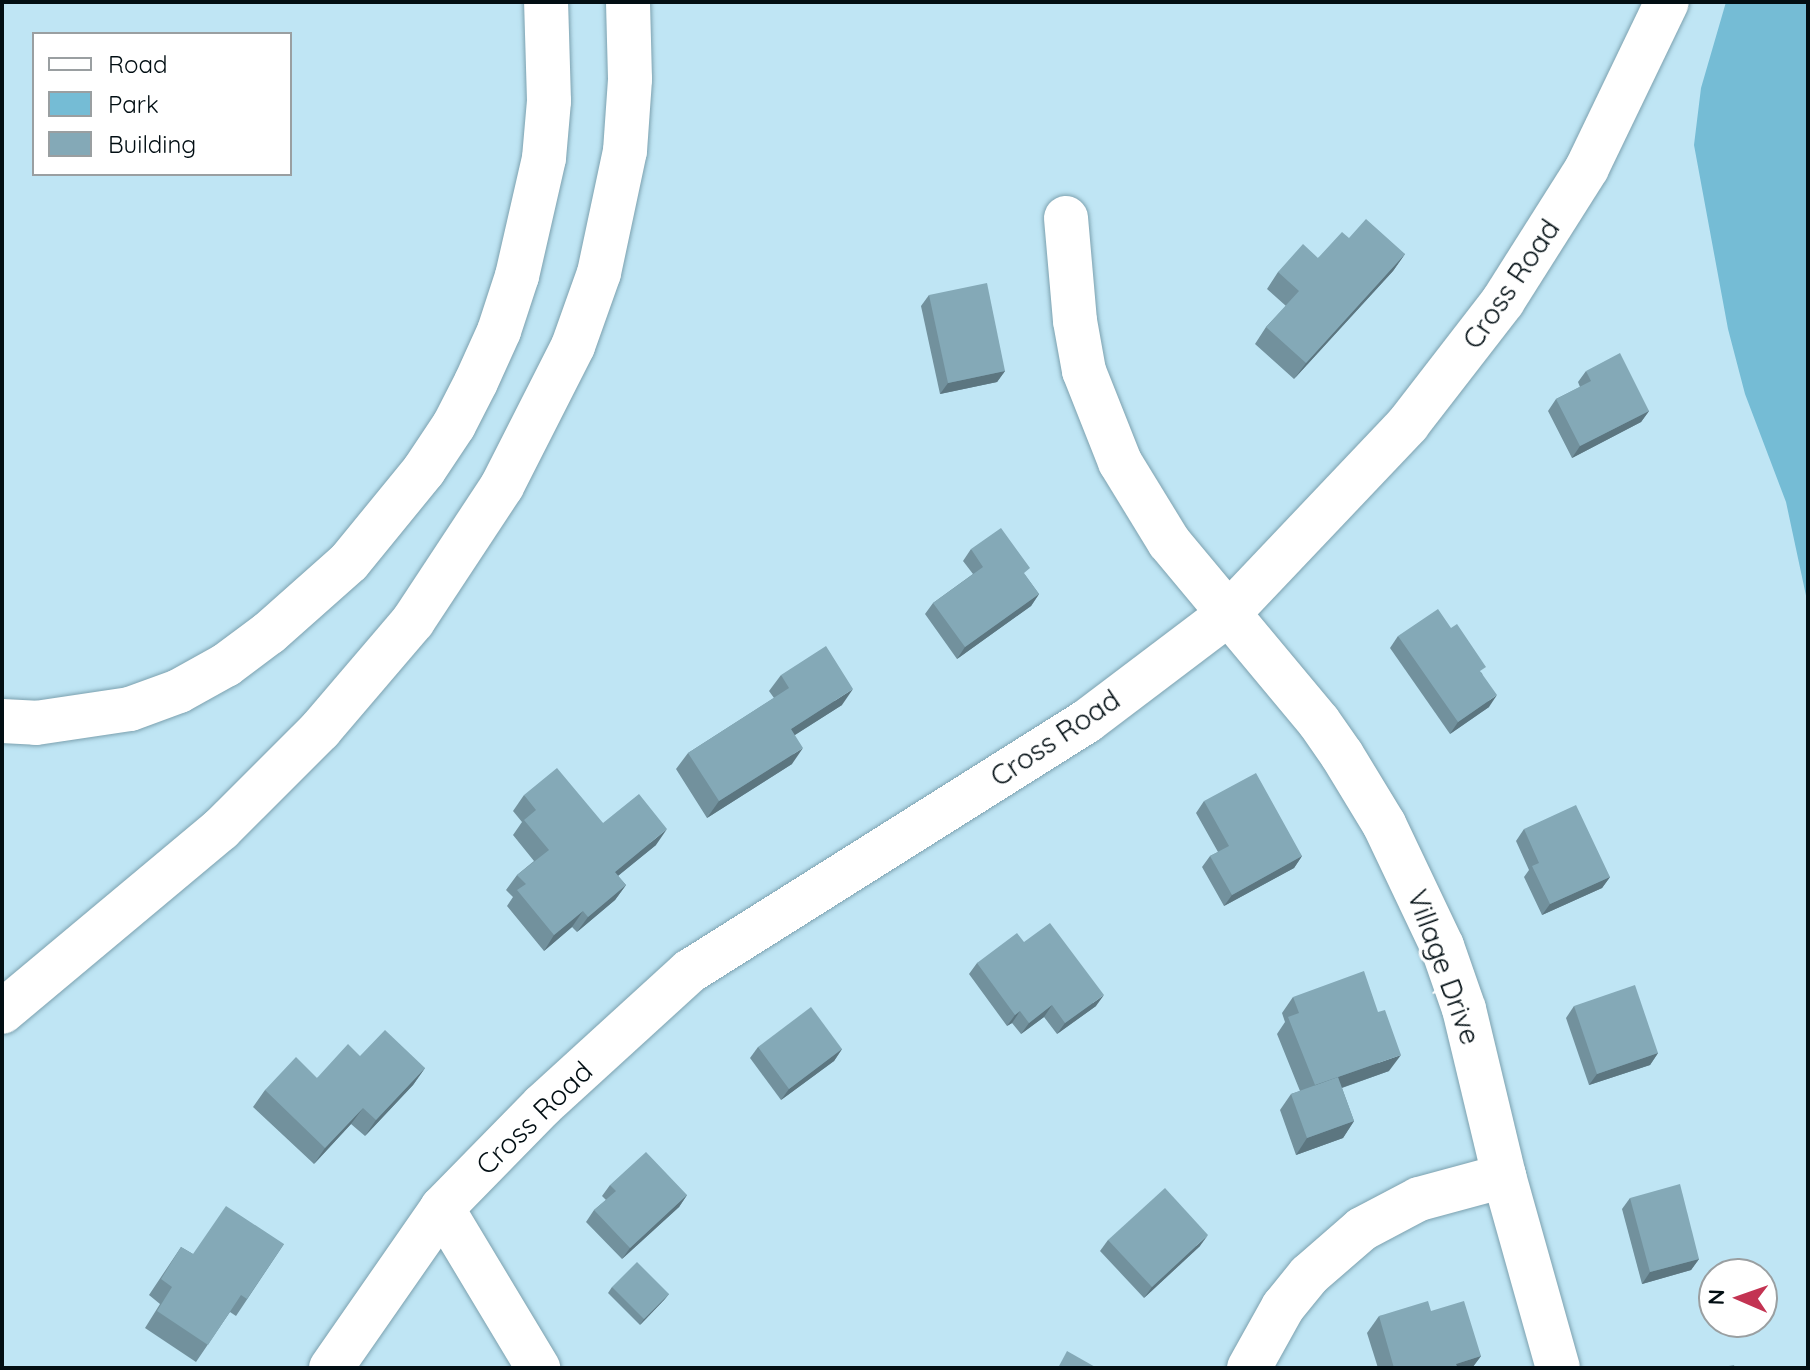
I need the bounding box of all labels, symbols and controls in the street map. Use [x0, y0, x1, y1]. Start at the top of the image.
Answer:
legend [32, 32, 292, 176]
text: Road [108, 49, 168, 79]
text: Park [108, 89, 159, 119]
text: Building [108, 129, 196, 159]
street label: Cross Road [1455, 213, 1567, 355]
street label: Cross Road [984, 682, 1126, 794]
street label: Village Drive [1400, 885, 1488, 1049]
street label: Cross Road [469, 1054, 599, 1182]
north arrow [1698, 1258, 1778, 1338]
text: N [1702, 1289, 1730, 1306]

